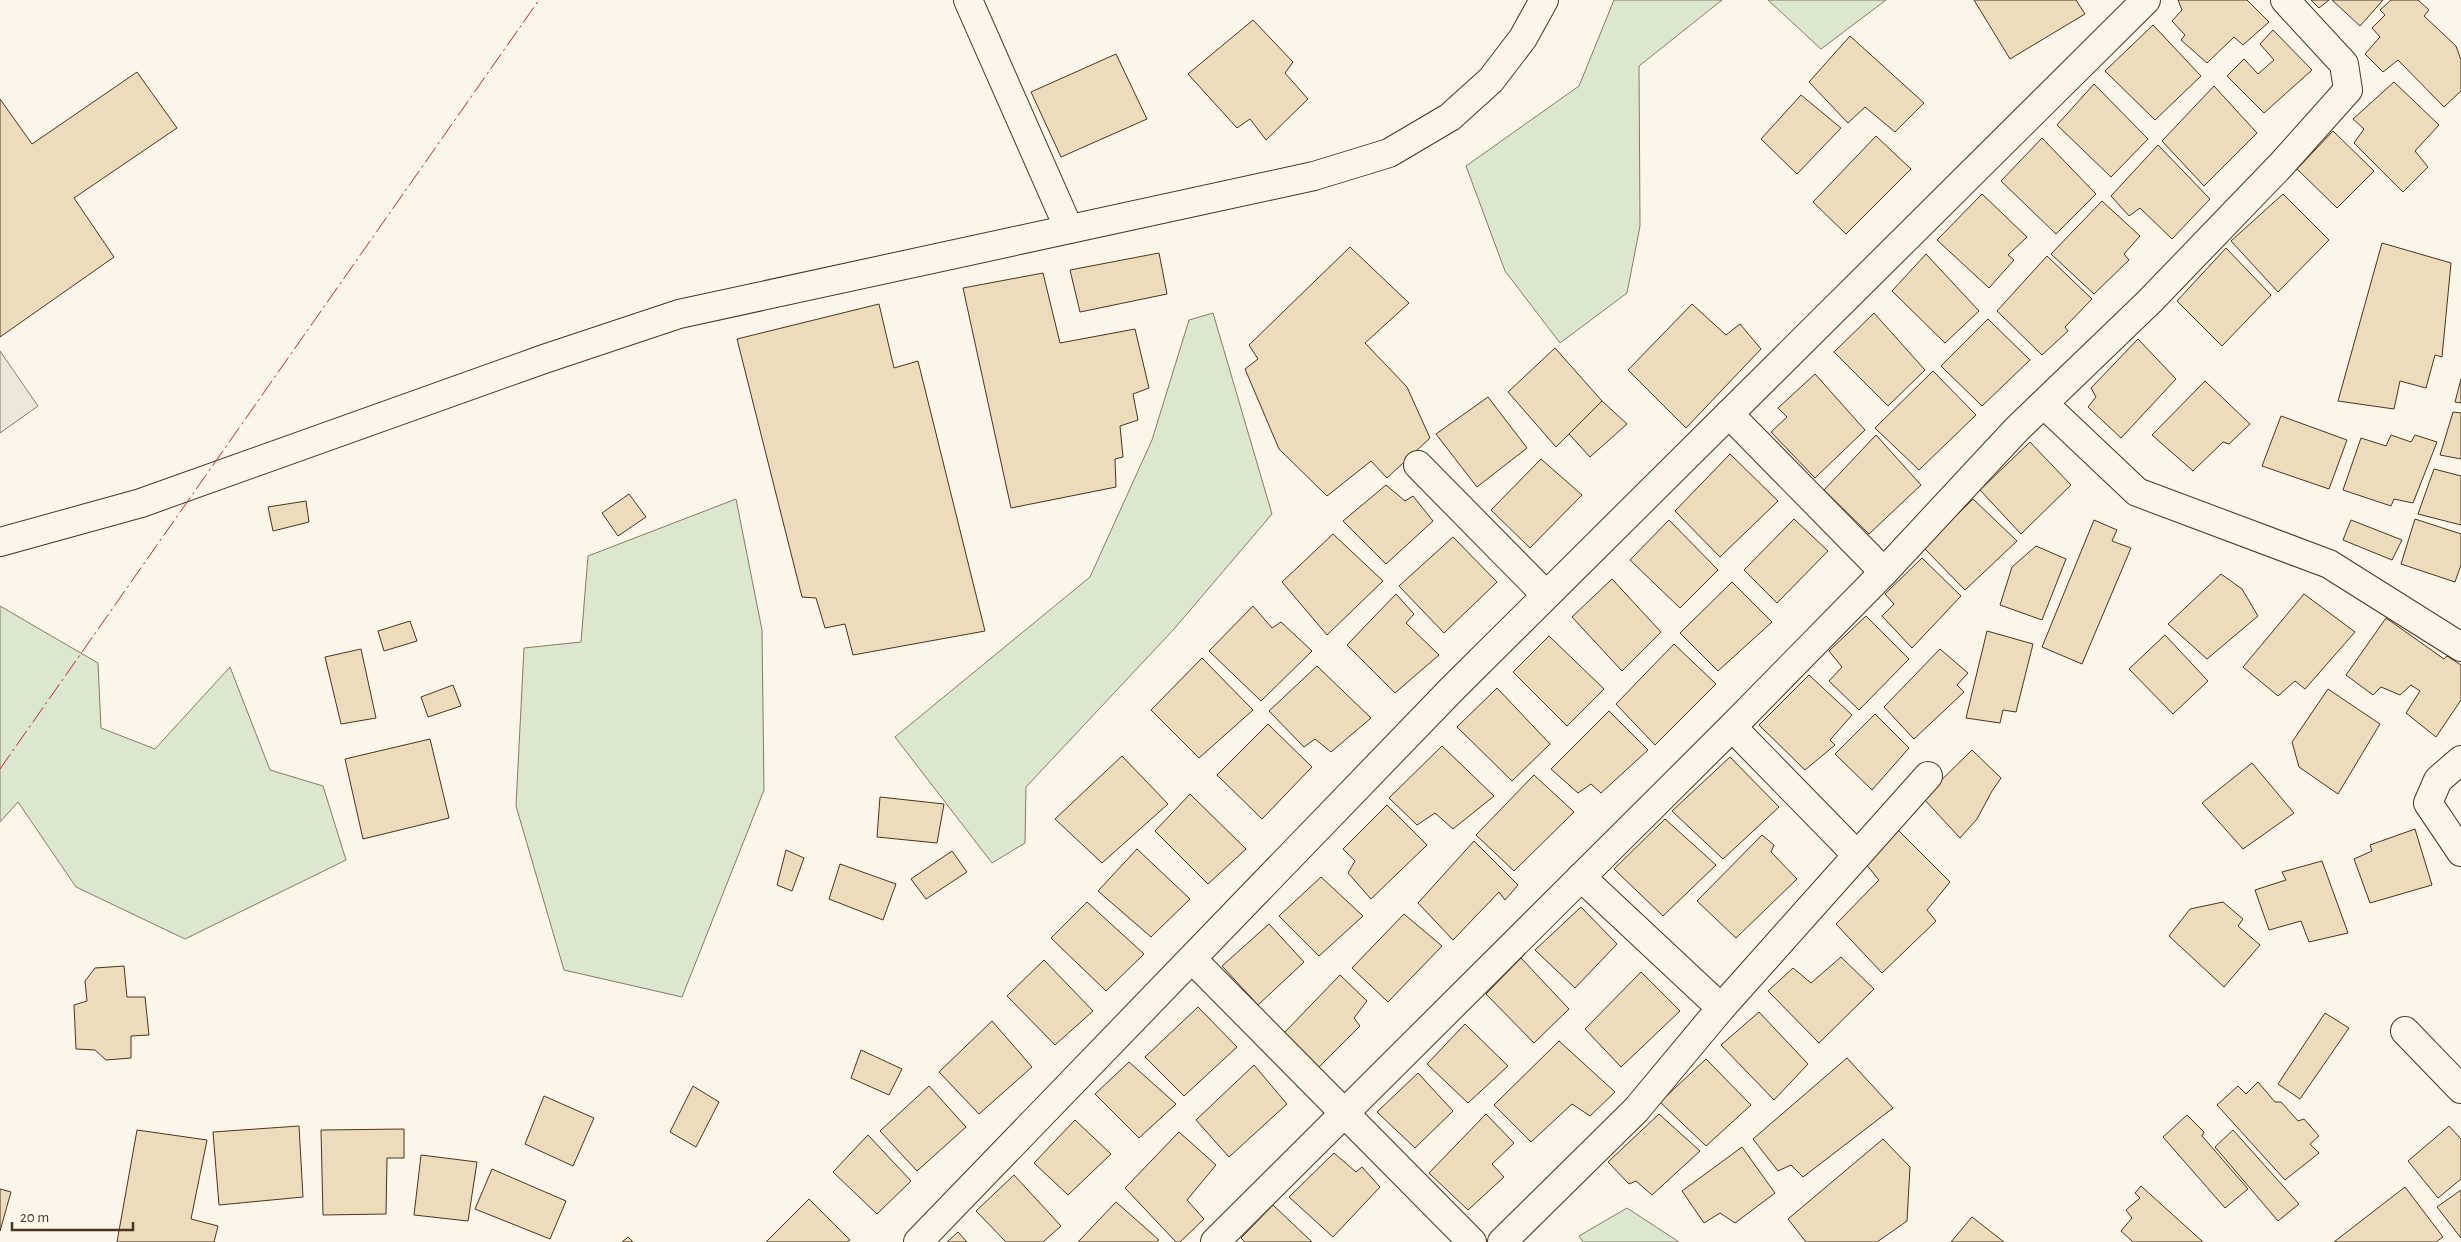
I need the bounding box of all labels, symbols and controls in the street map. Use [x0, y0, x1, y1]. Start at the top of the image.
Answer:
scale bar [12, 1200, 134, 1232]
text: 20 m [20, 1210, 49, 1225]

